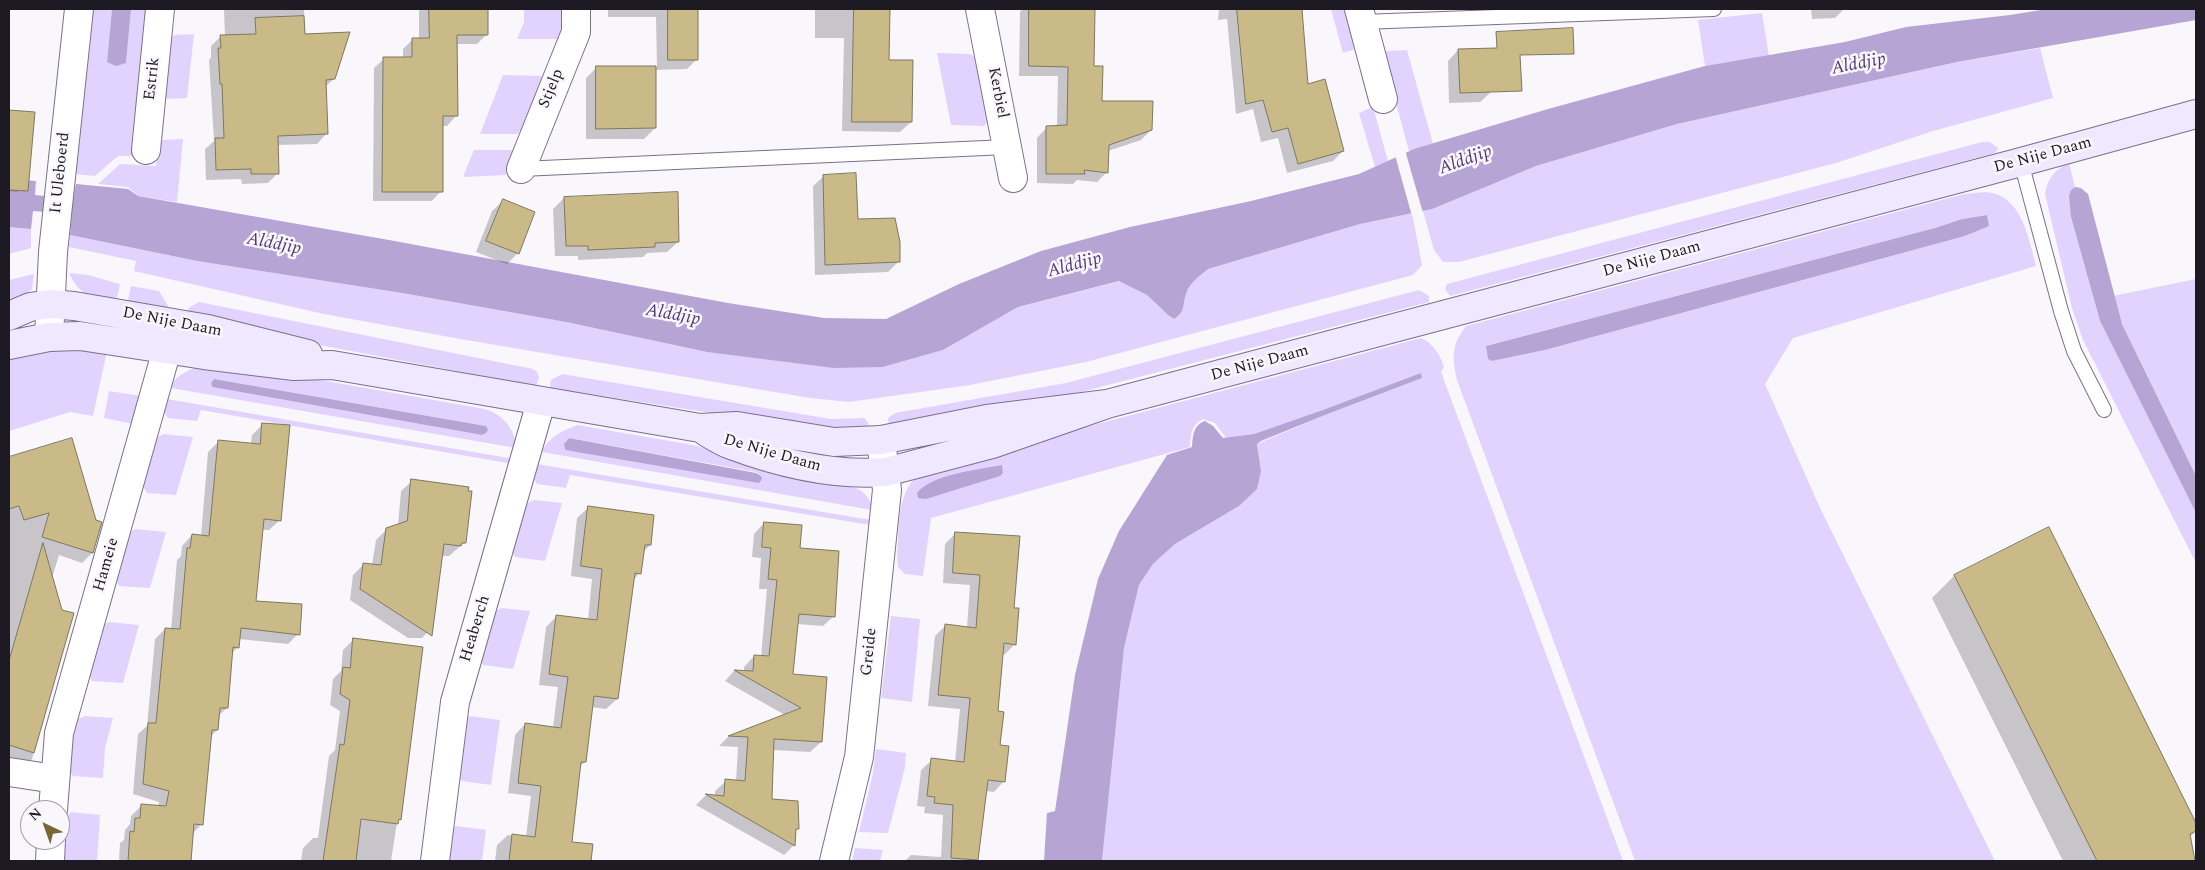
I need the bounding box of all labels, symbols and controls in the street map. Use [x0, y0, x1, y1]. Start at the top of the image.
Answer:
water label: Alddjip [1830, 49, 1888, 81]
street label: Estrik [141, 56, 165, 102]
street label: Stjelp [535, 66, 569, 112]
street label: Kerbiel [983, 66, 1011, 120]
street label: It Uleboerd [47, 131, 75, 215]
street label: De Nije Daam [1992, 134, 2094, 178]
water label: Alddjip [1436, 141, 1496, 181]
water label: Alddjip [245, 229, 303, 261]
street label: De Nije Daam [1601, 238, 1703, 282]
water label: Alddjip [1046, 248, 1104, 284]
water label: Alddjip [644, 301, 702, 331]
street label: De Nije Daam [121, 304, 223, 342]
street label: De Nije Daam [1209, 342, 1311, 386]
street label: De Nije Daam [721, 431, 823, 477]
street label: Hameie [90, 536, 124, 594]
street label: Heaberch [457, 593, 495, 665]
street label: Greide [858, 627, 882, 677]
north arrow [20, 800, 70, 850]
text: N [24, 803, 47, 826]

